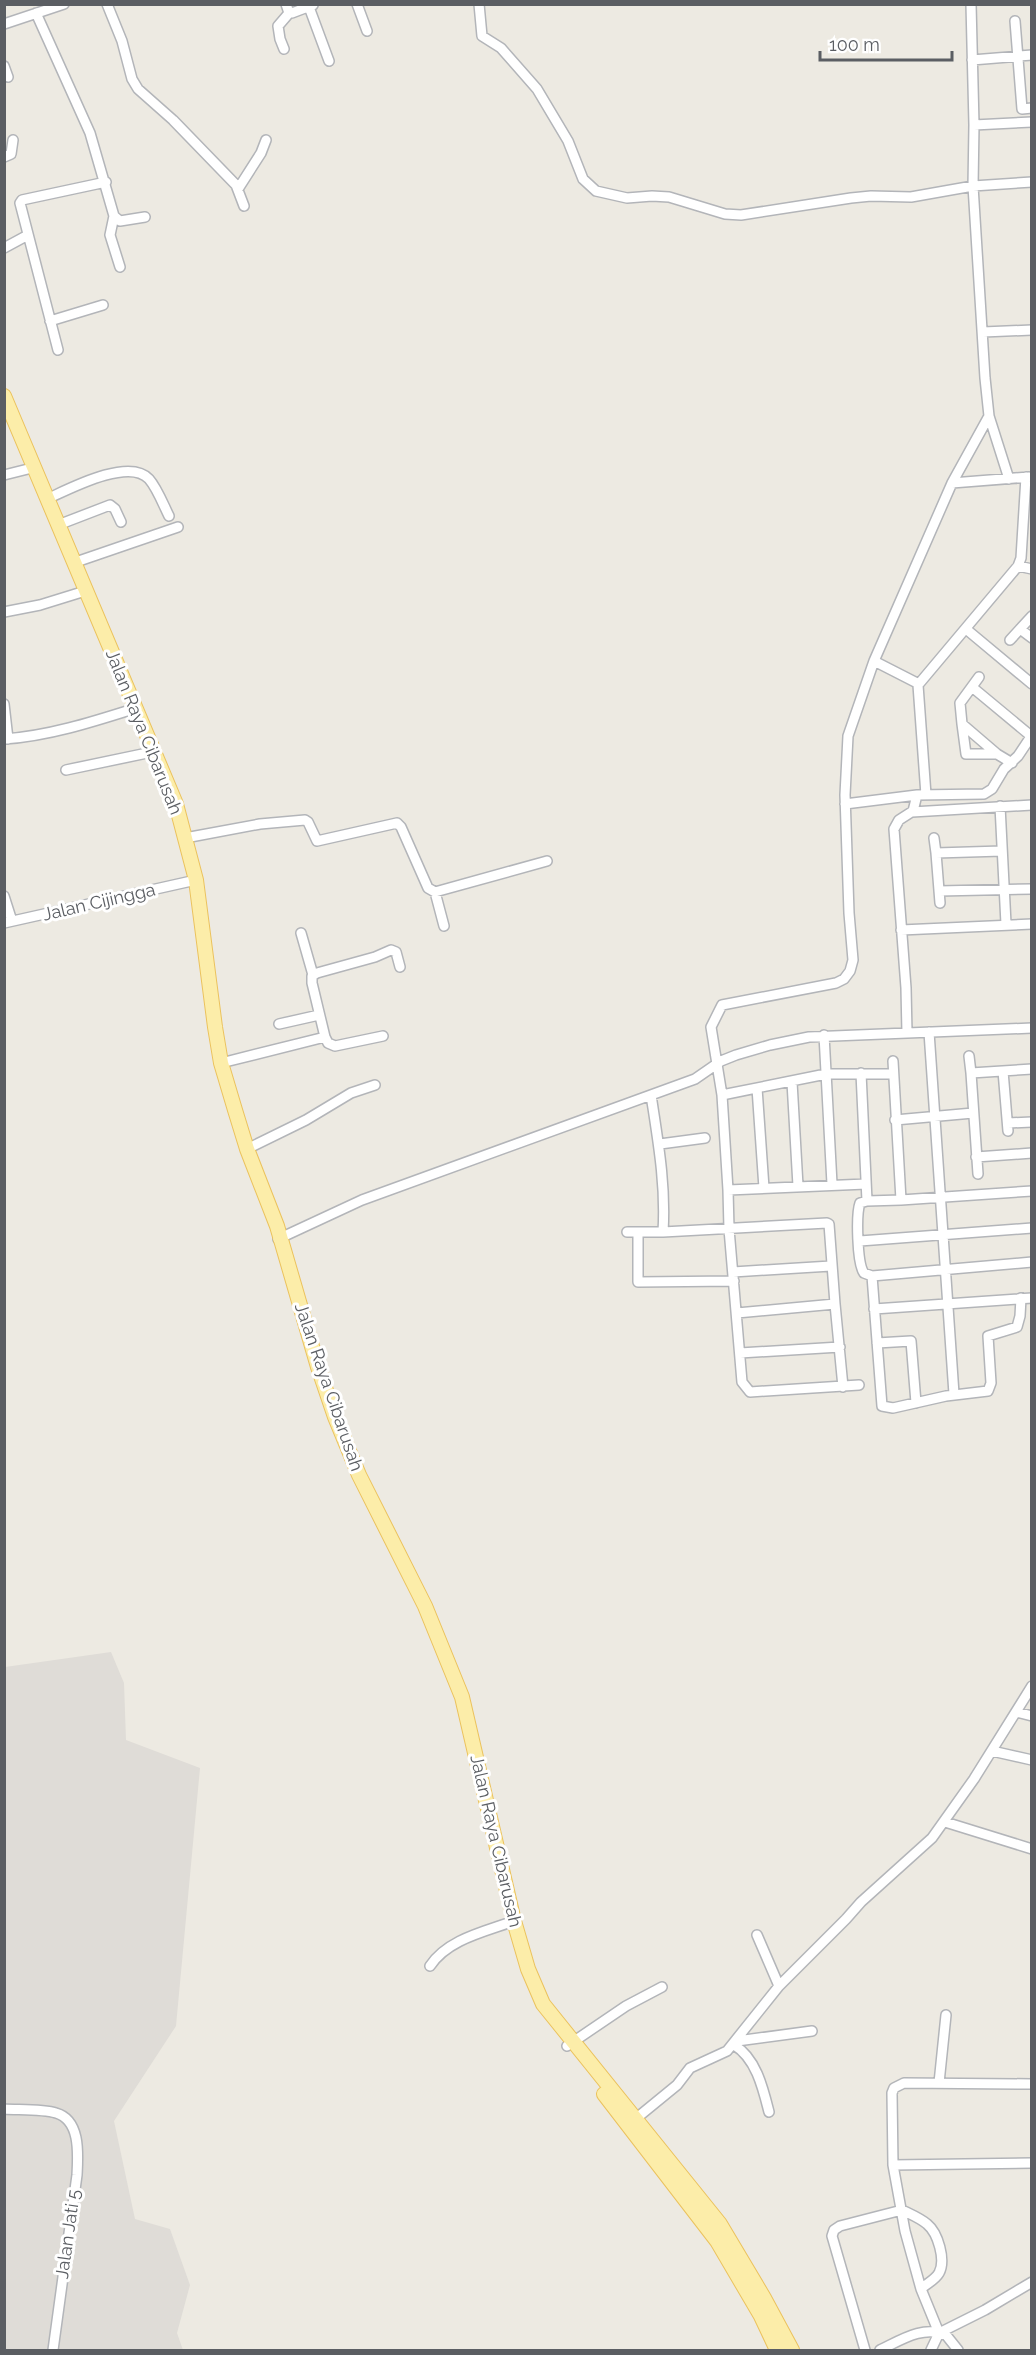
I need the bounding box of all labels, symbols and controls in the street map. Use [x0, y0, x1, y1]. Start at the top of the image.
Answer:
scale bar [820, 24, 952, 62]
text: 100 m [829, 34, 880, 55]
street label: Jalan Raya Cibarusah [102, 646, 187, 818]
street label: Jalan Cijingga [41, 878, 157, 925]
street label: Jalan Raya Cibarusah [291, 1300, 368, 1474]
street label: Jalan Raya Cibarusah [466, 1753, 527, 1929]
street label: Jalan Jati 5 [51, 2188, 84, 2280]

